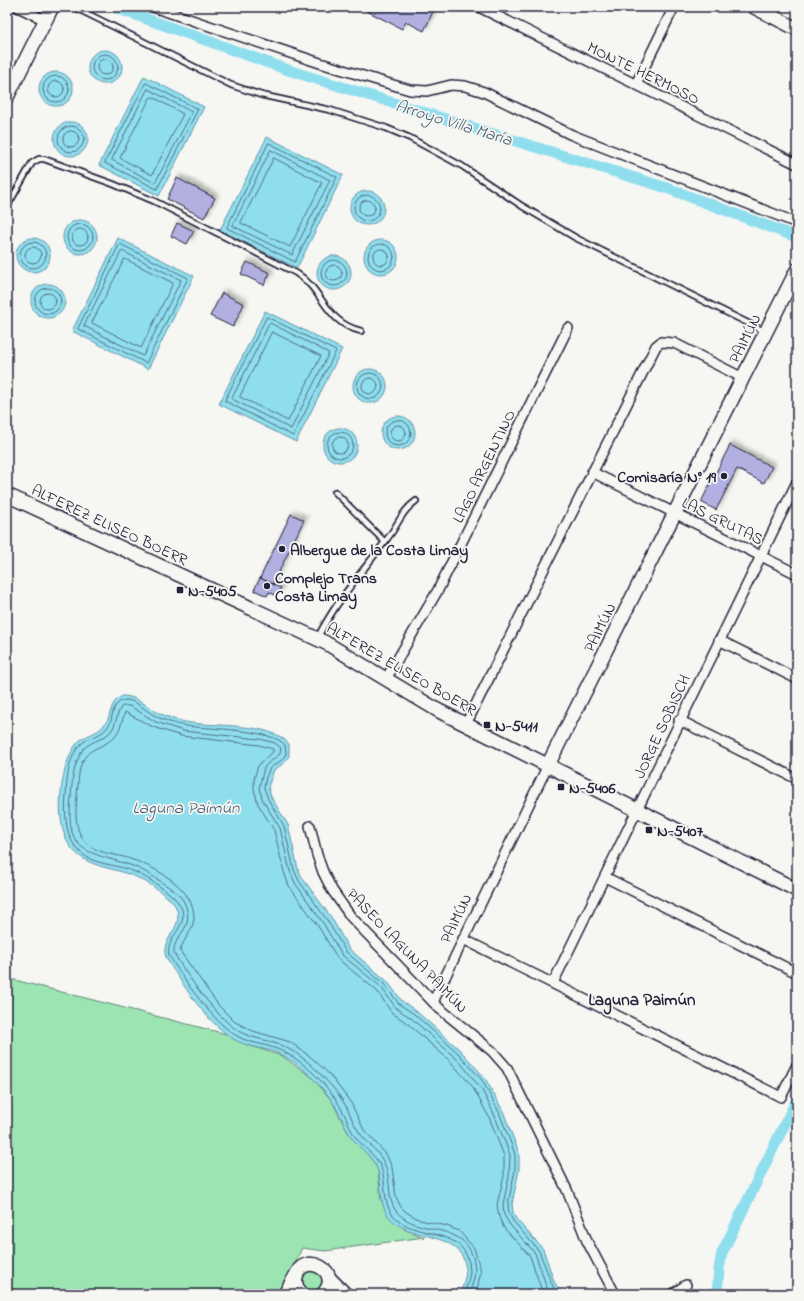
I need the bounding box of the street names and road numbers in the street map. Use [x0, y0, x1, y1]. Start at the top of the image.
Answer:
street label: MONTE HERMOSO [583, 36, 704, 111]
street label: PAIMÚN [723, 310, 768, 368]
street label: LAGO ARGENTINO [447, 406, 523, 528]
street label: ALFEREZ ELISEO BOERR [27, 479, 191, 573]
street label: LAS GRUTAS [677, 492, 767, 552]
street label: PAIMÚN [578, 599, 623, 657]
street label: ALFEREZ ELISEO BOERR [321, 617, 481, 723]
street label: JORGE SOBISCH [628, 671, 697, 783]
street label: PASEO LAGUNA PAIMÚN [340, 883, 473, 1019]
street label: PAIMÚN [434, 890, 479, 948]

